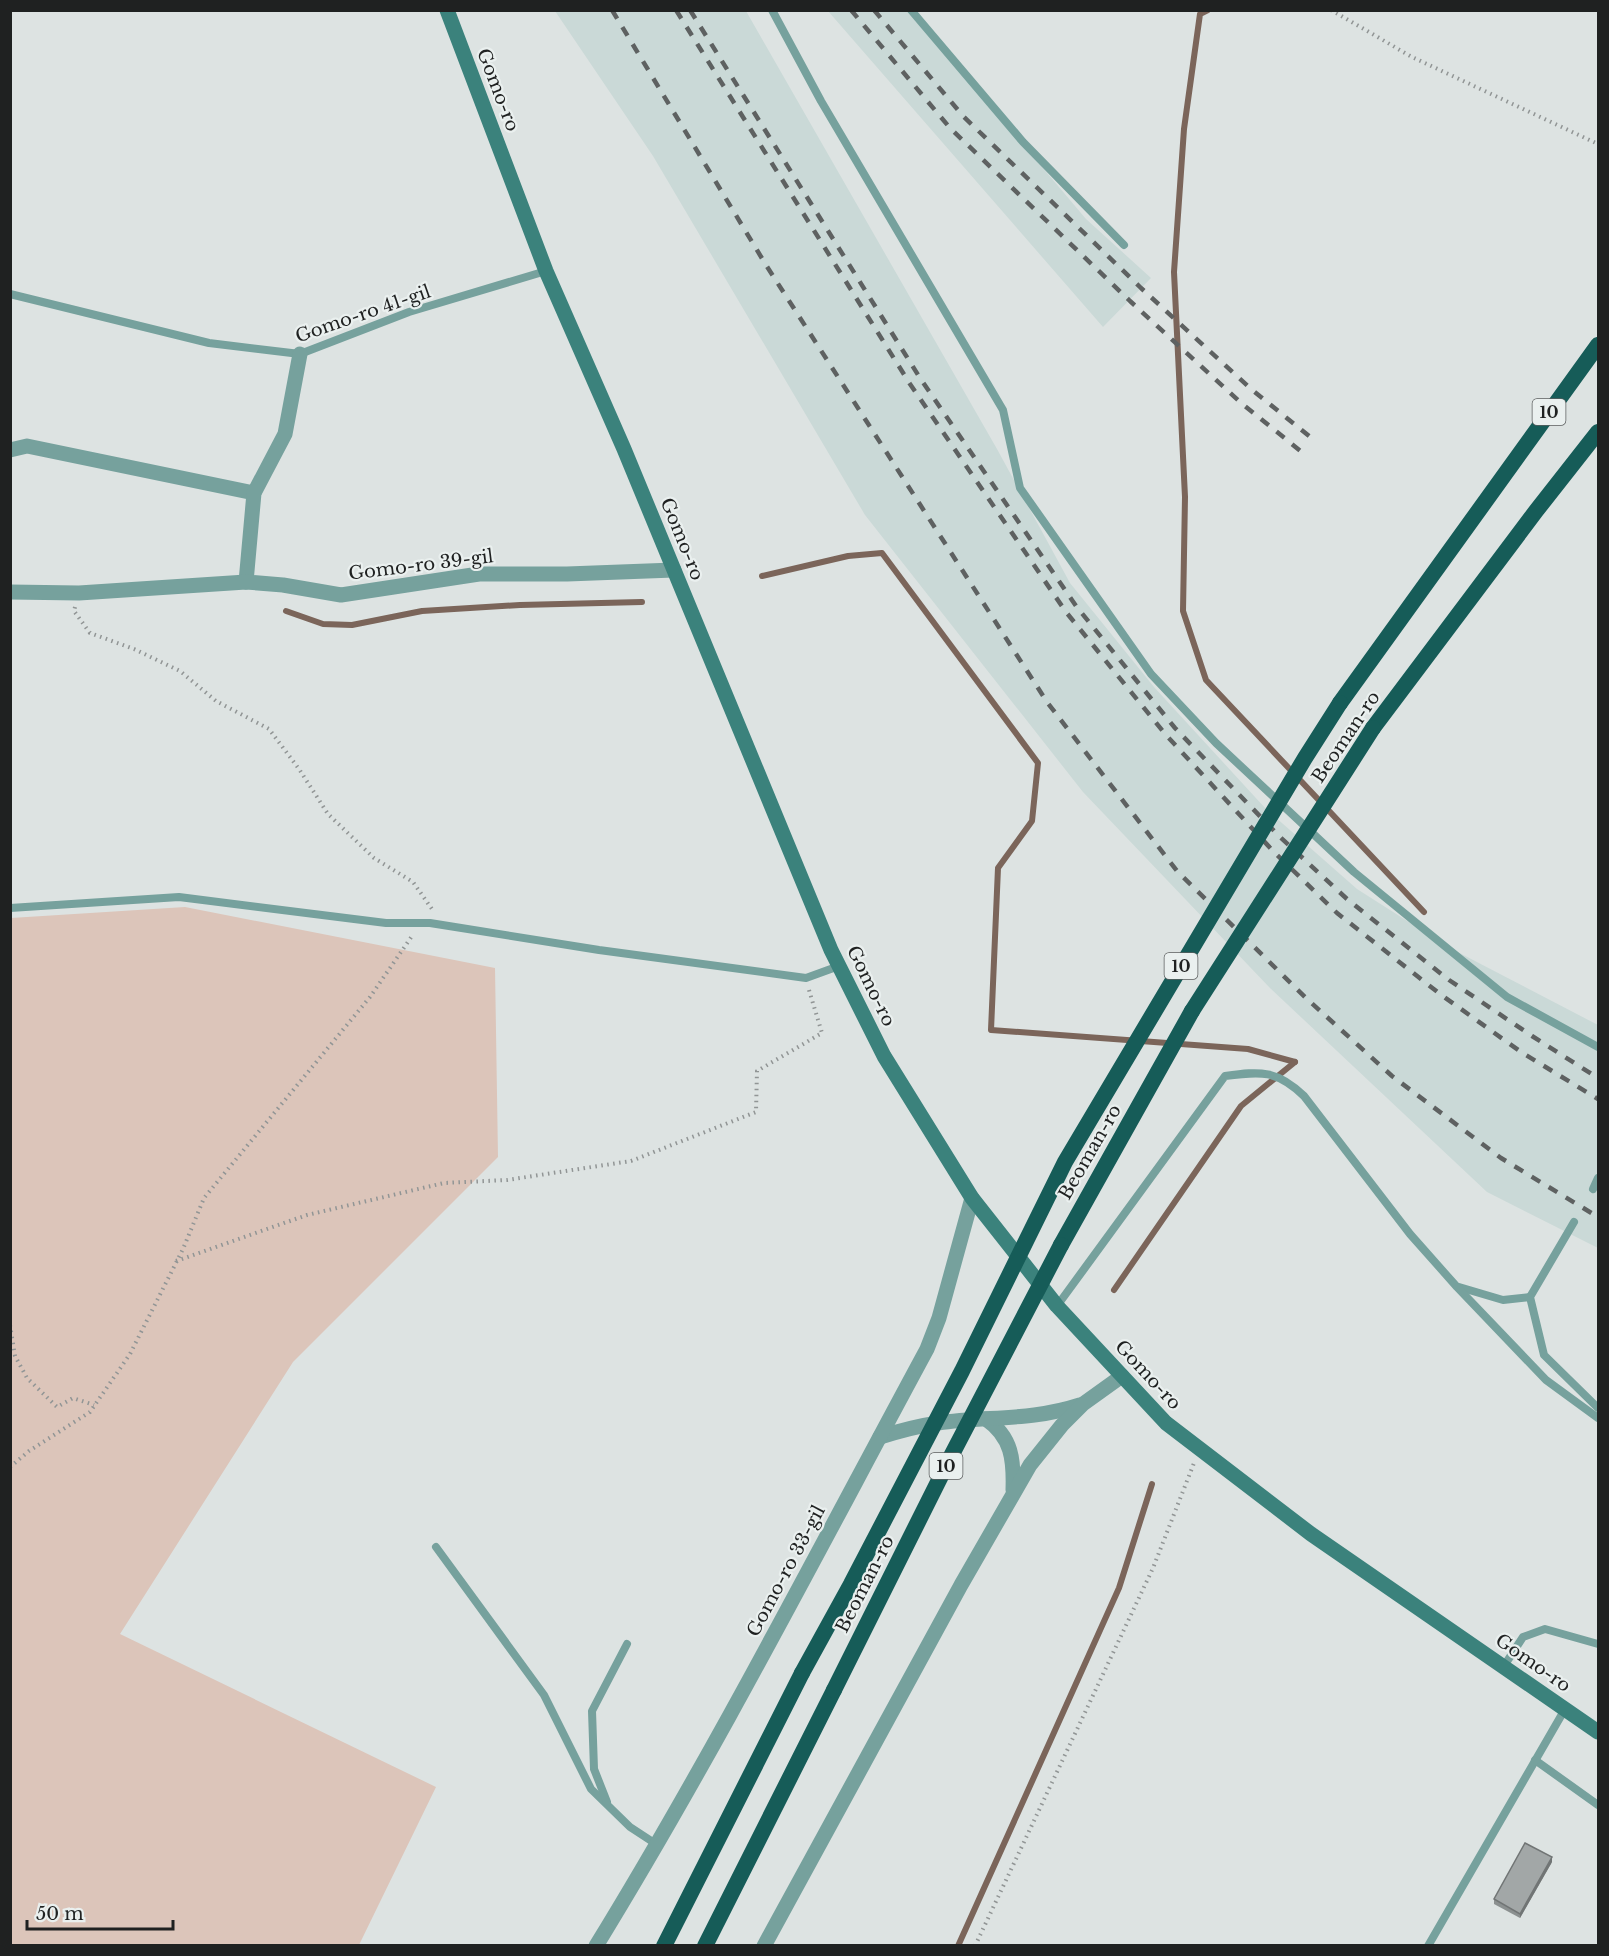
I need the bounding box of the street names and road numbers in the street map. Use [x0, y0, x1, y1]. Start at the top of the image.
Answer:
street label: Gomo-ro [472, 45, 524, 135]
street label: Gomo-ro 41-gil [292, 280, 434, 347]
road number: 10 [1532, 399, 1566, 425]
street label: Gomo-ro [656, 495, 708, 583]
street label: Gomo-ro 39-gil [347, 545, 495, 585]
street label: Beoman-ro [1307, 687, 1385, 787]
street label: Gomo-ro [842, 942, 900, 1030]
road number: 10 [1164, 953, 1198, 979]
street label: Beoman-ro [1054, 1101, 1126, 1203]
street label: Gomo-ro [1110, 1336, 1186, 1414]
road number: 10 [930, 1453, 962, 1479]
street label: Gomo-ro 33-gil [742, 1501, 830, 1640]
street label: Beoman-ro [831, 1532, 899, 1636]
street label: Gomo-ro [1491, 1629, 1575, 1697]

